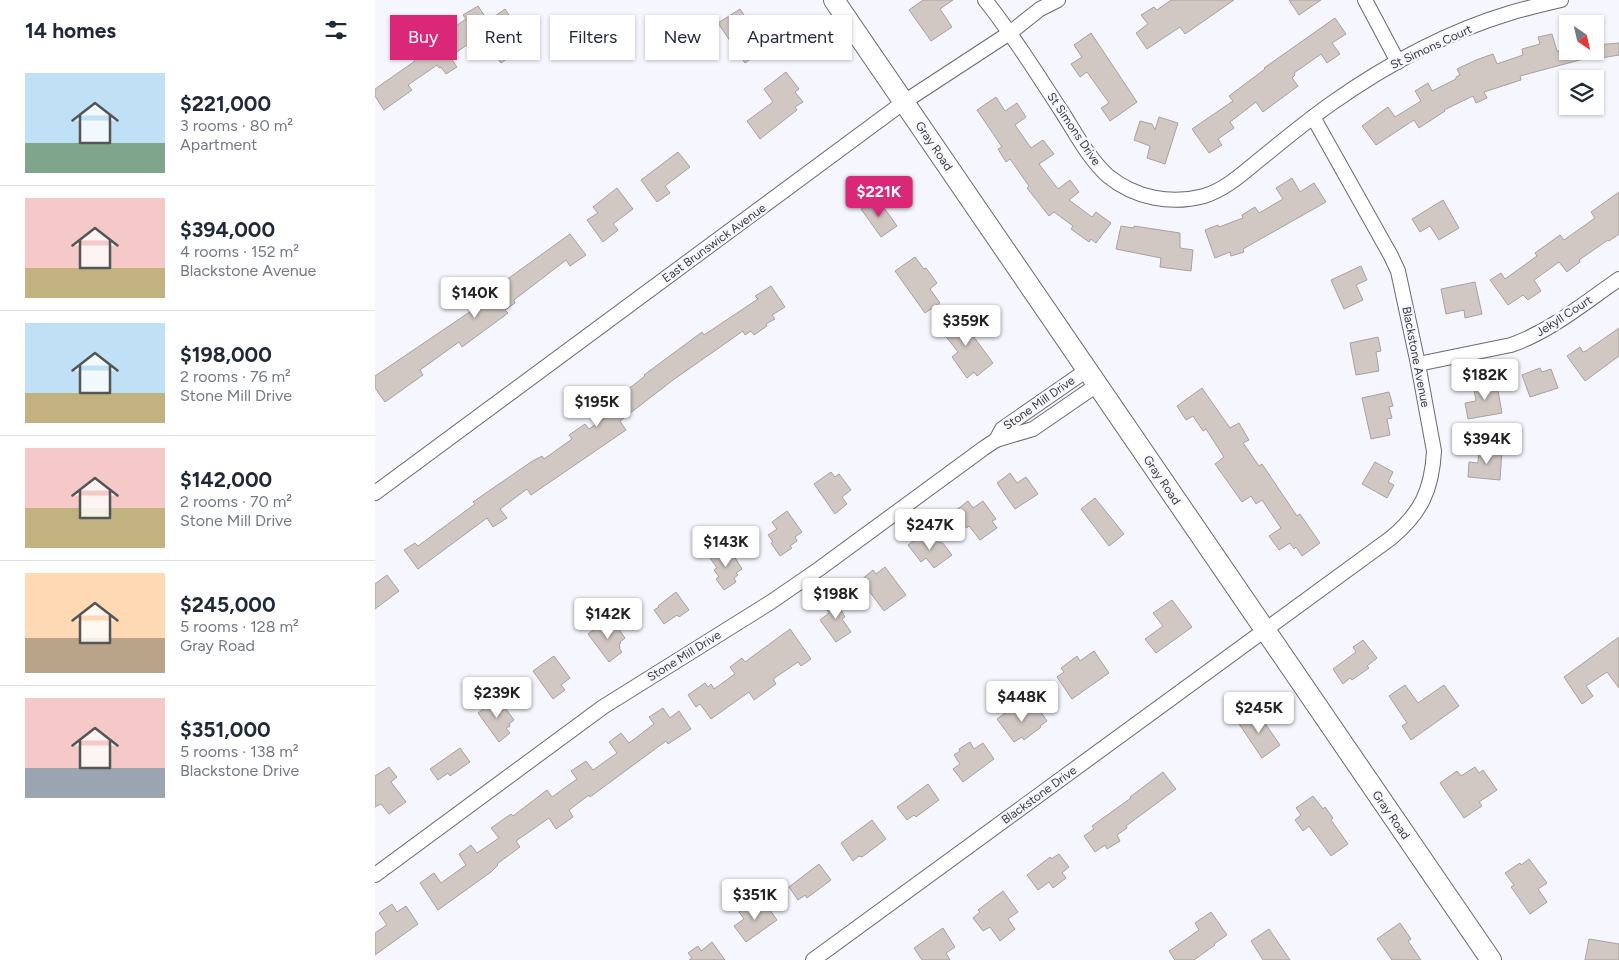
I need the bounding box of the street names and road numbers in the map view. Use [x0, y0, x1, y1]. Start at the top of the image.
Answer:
street label: St Simons Court [1388, 22, 1474, 72]
street label: St Simons Drive [1044, 90, 1104, 169]
street label: Gray Road [913, 119, 955, 173]
street label: East Brunswick Avenue [659, 200, 769, 285]
street label: Jekyll Court [1533, 292, 1595, 339]
street label: Blackstone Avenue [1399, 305, 1433, 409]
street label: Stone Mill Drive [1001, 373, 1078, 433]
street label: Gray Road [1141, 453, 1183, 507]
street label: Stone Mill Drive [645, 628, 724, 684]
street label: Blackstone Drive [999, 763, 1080, 827]
street label: Gray Road [1369, 788, 1413, 842]

